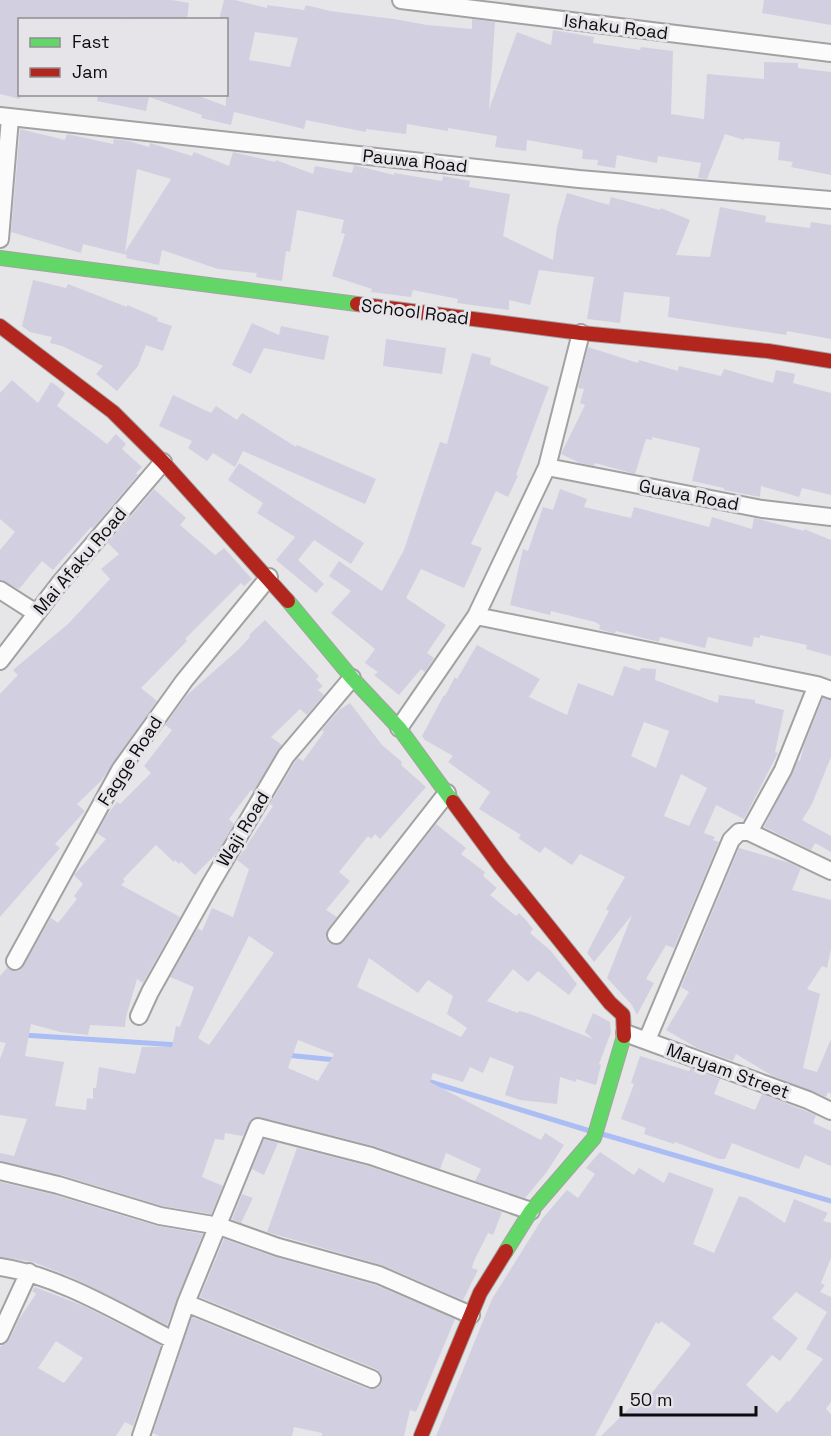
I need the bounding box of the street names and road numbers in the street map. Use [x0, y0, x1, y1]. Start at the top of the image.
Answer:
street label: Ishaku Road [563, 9, 669, 44]
street label: Pauwa Road [362, 144, 469, 177]
street label: School Road [360, 293, 470, 330]
street label: Guava Road [637, 474, 741, 515]
street label: Mai Afaku Road [28, 502, 131, 619]
street label: Fagge Road [92, 712, 167, 810]
street label: Waji Road [211, 787, 274, 870]
street label: Maryam Street [664, 1038, 793, 1103]

